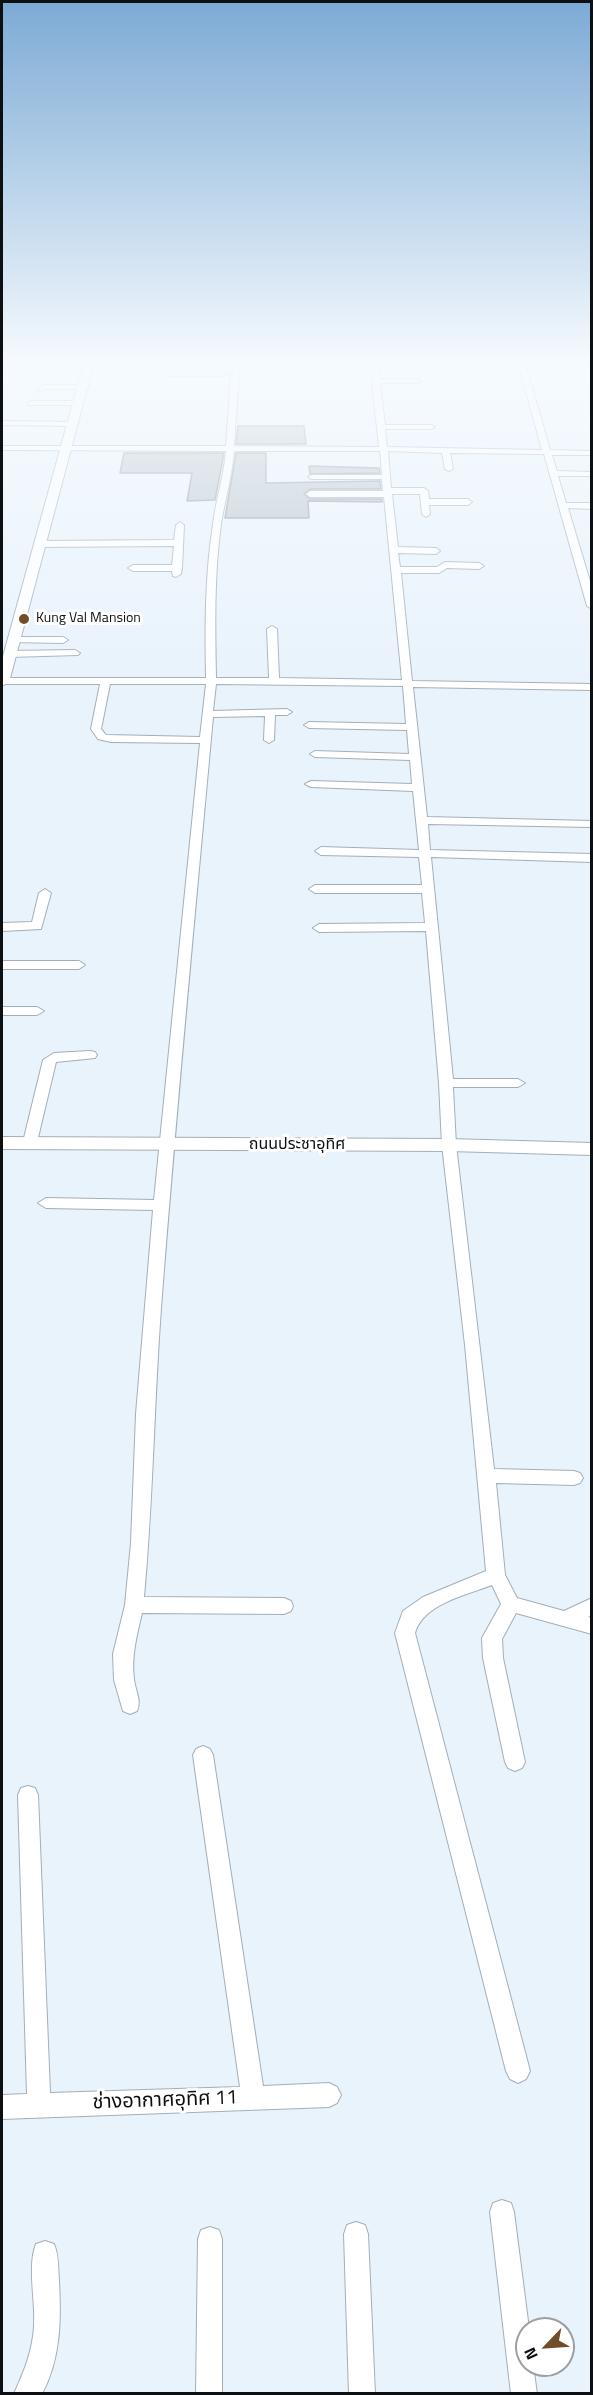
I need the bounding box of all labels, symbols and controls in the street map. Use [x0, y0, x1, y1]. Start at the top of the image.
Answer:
place label: Kung Val Mansion [36, 611, 141, 627]
marker: Kung Val Mansion [17, 612, 31, 626]
street label: ถนนประชาอุทิศ [249, 1135, 345, 1155]
street label: ช่างอากาศอุทิศ 11 [92, 2086, 238, 2116]
north arrow [515, 2317, 575, 2377]
text: N [517, 2344, 544, 2364]

